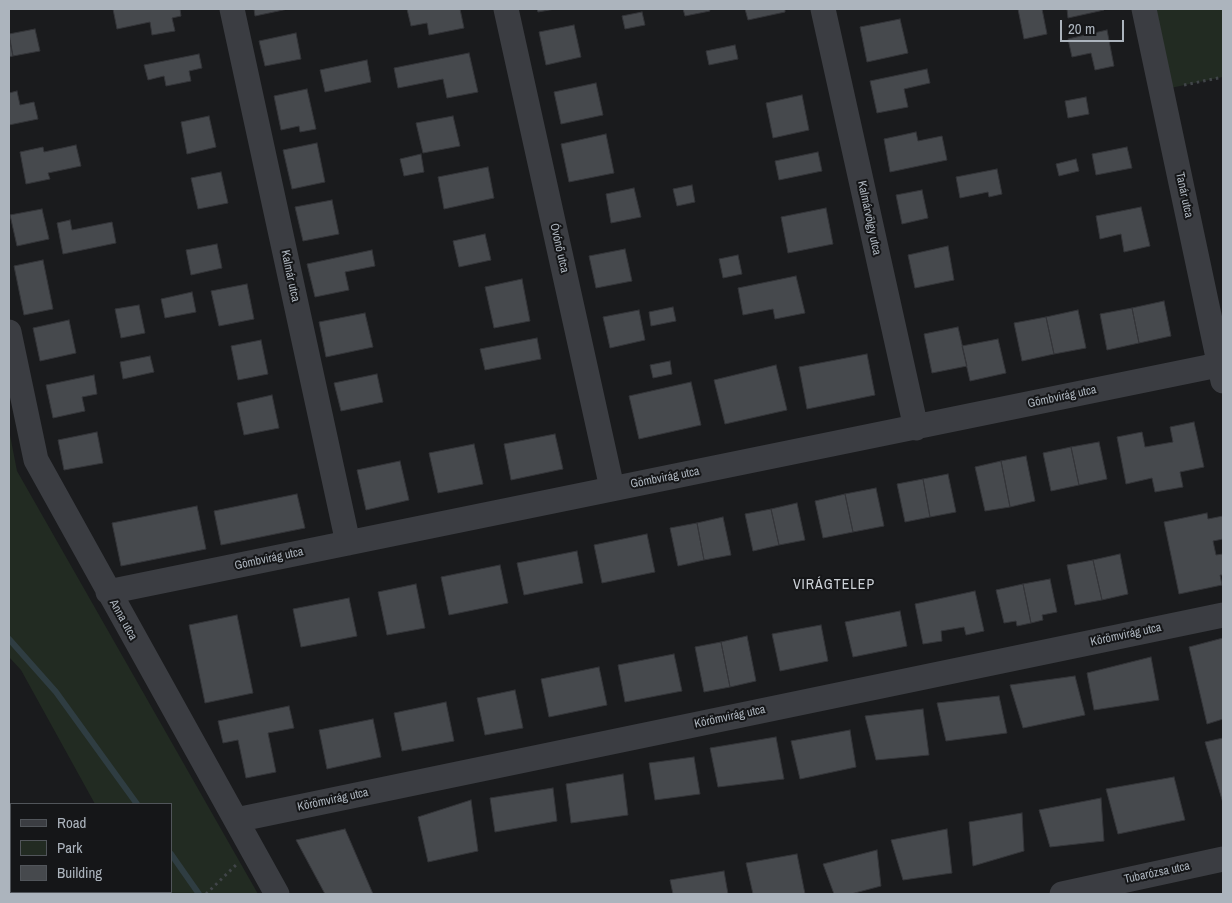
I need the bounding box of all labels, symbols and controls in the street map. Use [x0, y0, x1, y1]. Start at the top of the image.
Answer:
scale bar [1062, 10, 1126, 42]
text: 20 m [1068, 18, 1095, 39]
street label: Tanár utca [1172, 171, 1196, 219]
street label: Kalmárvölgy utca [854, 180, 884, 256]
street label: Óvónő utca [546, 222, 572, 274]
street label: Kalmár utca [277, 249, 303, 303]
street label: Gömbvirág utca [1026, 383, 1098, 411]
street label: Gömbvirág utca [629, 464, 701, 492]
street label: Gömbvirág utca [233, 545, 305, 573]
district label: VIRÁGTELEP [792, 577, 876, 593]
street label: Anna utca [106, 597, 140, 643]
street label: Körömvirág utca [1089, 620, 1163, 650]
street label: Körömvirág utca [693, 702, 767, 732]
street label: Körömvirág utca [296, 785, 370, 815]
legend [10, 803, 172, 893]
text: Road [57, 812, 86, 833]
text: Park [57, 837, 82, 858]
street label: Tubarózsa utca [1123, 859, 1191, 887]
text: Building [57, 862, 102, 883]

